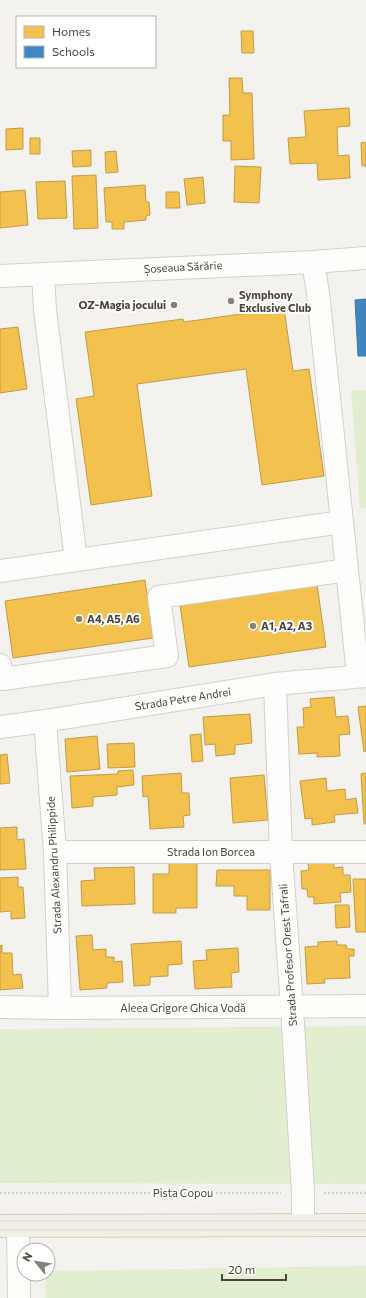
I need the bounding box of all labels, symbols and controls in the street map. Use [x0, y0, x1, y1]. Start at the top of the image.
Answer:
legend [16, 16, 156, 68]
text: Homes [52, 24, 90, 38]
text: Schools [52, 44, 95, 58]
street label: Șoseaua Sărărie [143, 258, 223, 276]
place label: Symphony Exclusive Club [239, 288, 312, 314]
marker: Symphony Exclusive Club [226, 296, 236, 306]
place label: OZ-Magia jocului [78, 298, 166, 311]
marker: OZ-Magia jocului [169, 300, 179, 310]
place label: A4, A5, A6 [87, 612, 140, 625]
marker: A4, A5, A6 [74, 614, 84, 624]
place label: A1, A2, A3 [261, 619, 312, 632]
marker: A1, A2, A3 [248, 621, 258, 631]
street label: Strada Petre Andrei [134, 684, 232, 713]
street label: Strada Alexandru Philippide [43, 796, 64, 934]
street label: Strada Ion Borcea [167, 845, 255, 858]
street label: Strada Profesor Orest Tafrali [276, 883, 299, 1027]
street label: Aleea Grigore Ghica Vodă [120, 1001, 246, 1014]
street label: Pista Copou [153, 1186, 213, 1199]
north arrow [16, 1242, 56, 1282]
text: N [19, 1250, 35, 1264]
scale bar [222, 1256, 286, 1282]
text: 20 m [228, 1262, 255, 1276]

